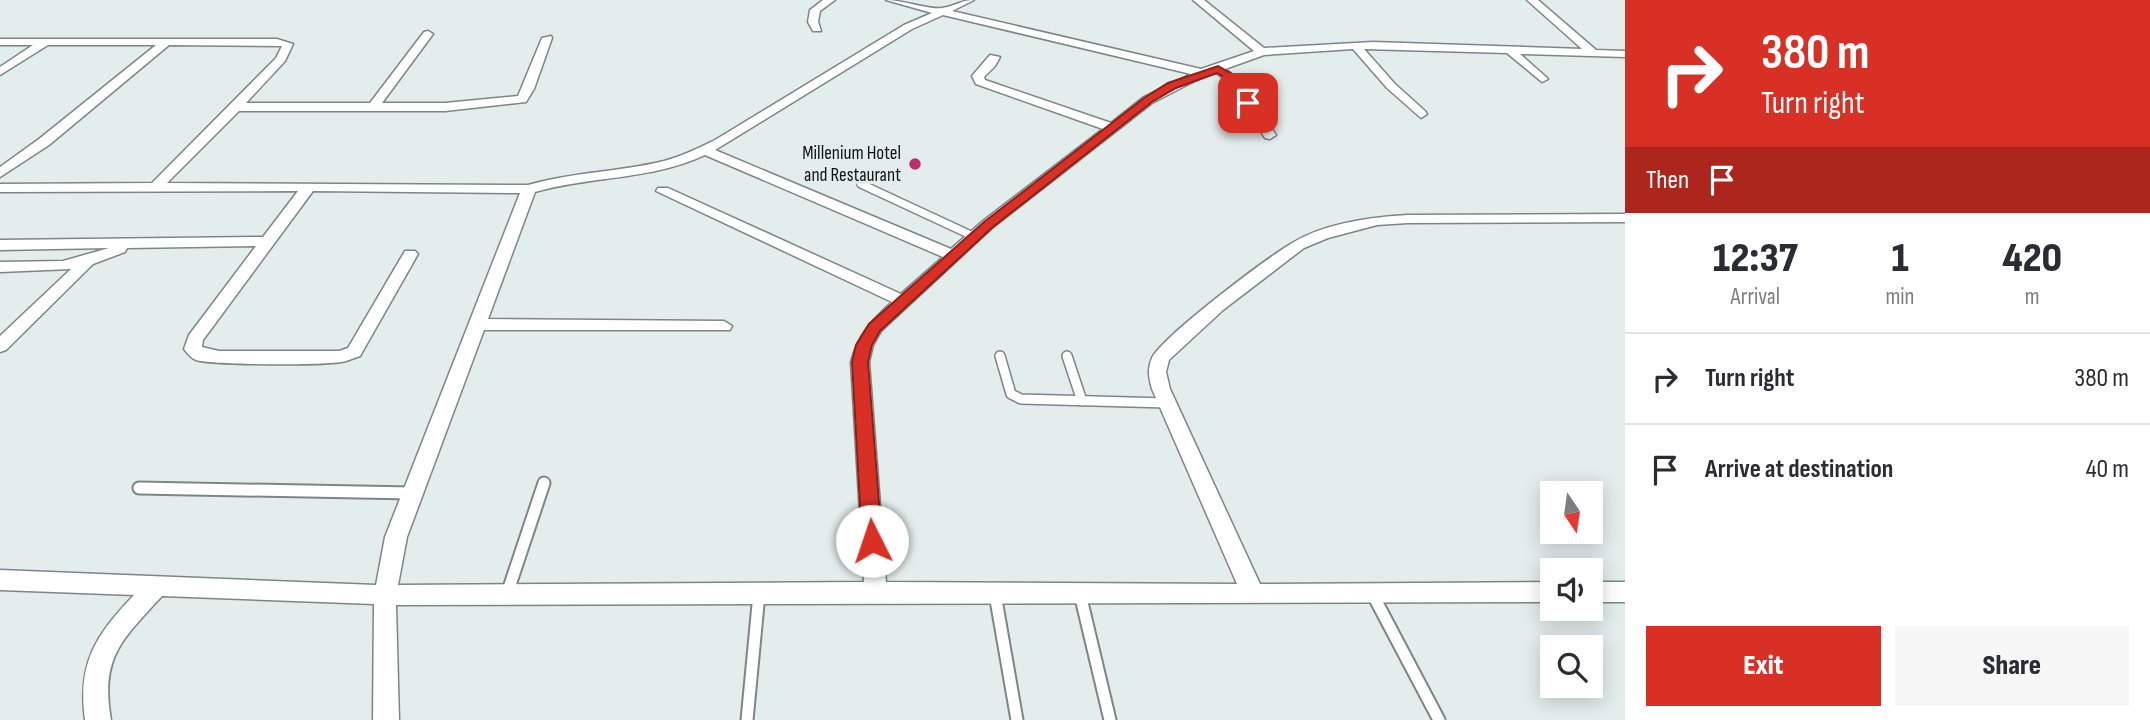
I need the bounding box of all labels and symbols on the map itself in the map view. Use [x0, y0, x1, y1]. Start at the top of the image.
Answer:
pin [1218, 73, 1278, 133]
place label: Millenium Hotel and Restaurant [802, 142, 901, 187]
marker: Millenium Hotel and Restaurant [907, 156, 923, 172]
north arrow [1540, 481, 1603, 544]
position arrow [835, 504, 909, 578]

